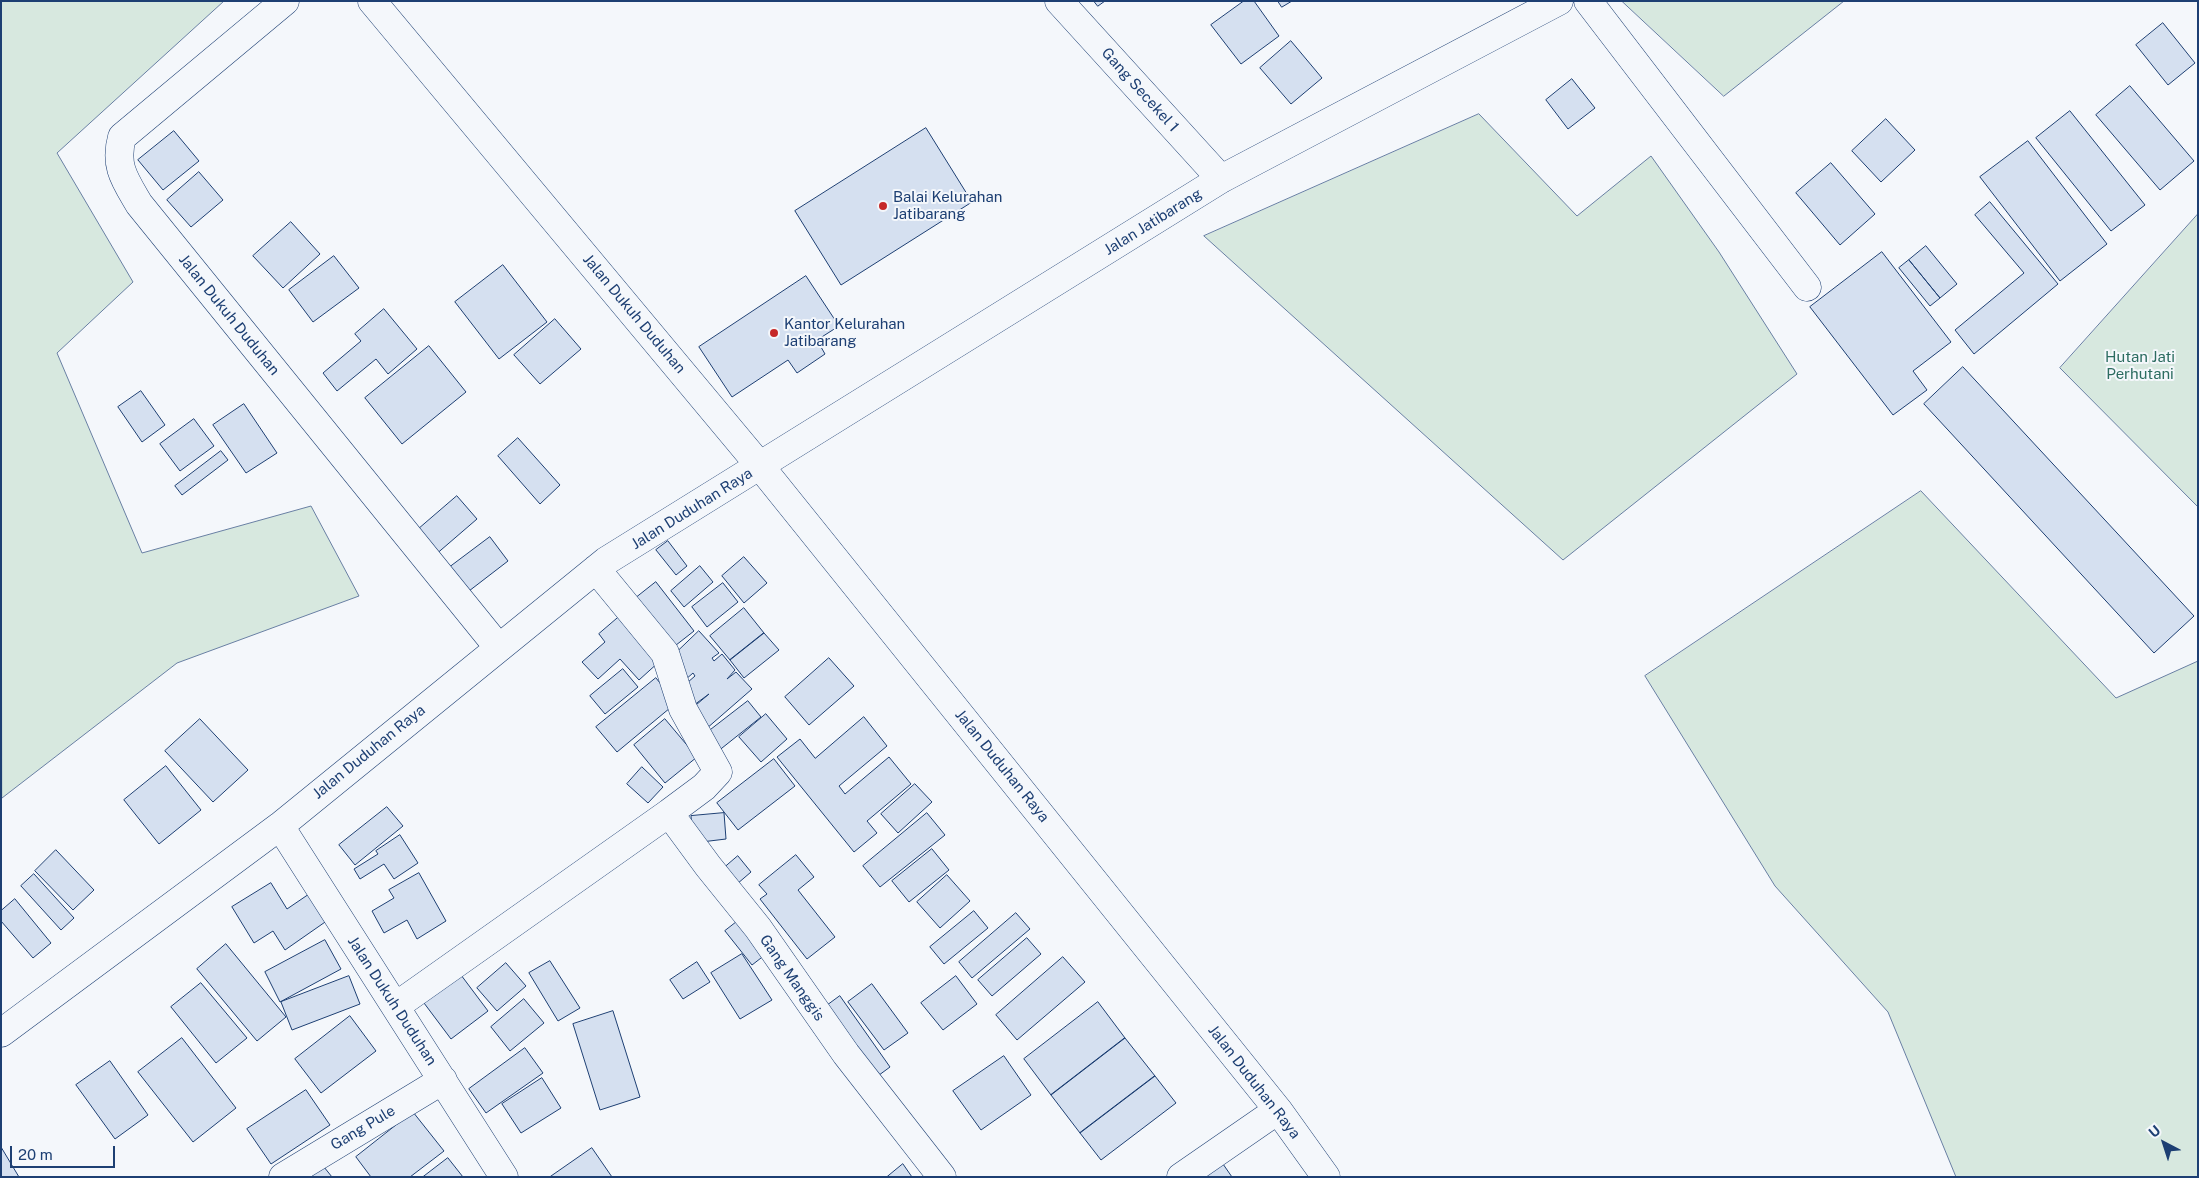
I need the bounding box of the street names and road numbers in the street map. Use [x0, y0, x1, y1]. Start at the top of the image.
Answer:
street label: Gang Secekel 1 [1098, 44, 1182, 136]
street label: Jalan Jatibarang [1101, 185, 1205, 259]
street label: Jalan Dukuh Duduhan [175, 251, 283, 379]
street label: Jalan Dukuh Duduhan [579, 251, 689, 377]
street label: Jalan Duduhan Raya [628, 464, 756, 554]
street label: Jalan Duduhan Raya [309, 701, 429, 803]
street label: Jalan Duduhan Raya [951, 706, 1053, 826]
street label: Gang Manggis [756, 932, 828, 1024]
street label: Jalan Dukuh Duduhan [344, 933, 440, 1069]
street label: Jalan Duduhan Raya [1204, 1022, 1304, 1142]
street label: Gang Pule [328, 1102, 398, 1154]

